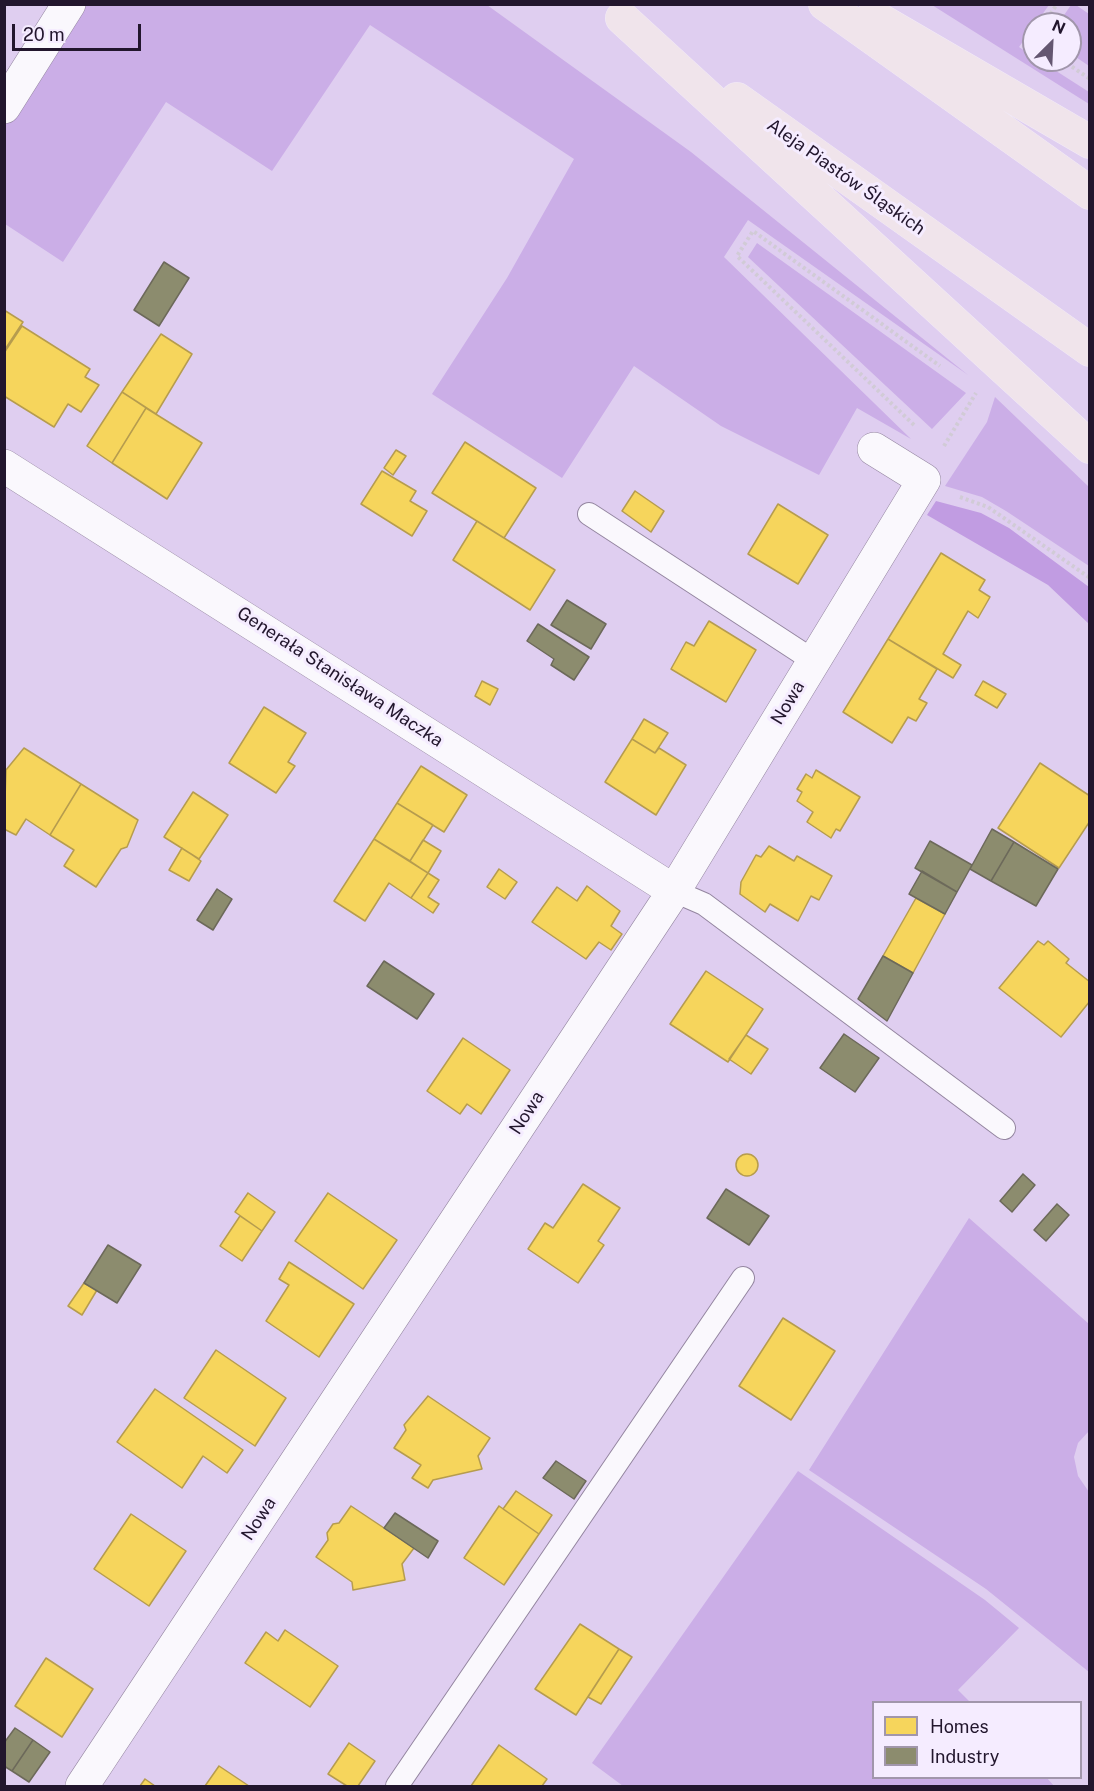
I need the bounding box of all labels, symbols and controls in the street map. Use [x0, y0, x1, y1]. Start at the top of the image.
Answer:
scale bar [15, 12, 144, 50]
north arrow [1022, 12, 1082, 72]
text: N [1049, 16, 1068, 38]
text: 20 m [23, 24, 65, 45]
street label: Aleja Piastów Śląskich [763, 114, 929, 240]
street label: Generała Stanisława Maczka [233, 602, 447, 752]
street label: Nowa [767, 677, 809, 729]
street label: Nowa [505, 1087, 549, 1139]
street label: Nowa [237, 1493, 281, 1545]
legend [872, 1701, 1082, 1779]
text: Homes [930, 1716, 989, 1737]
text: Industry [930, 1746, 999, 1767]

